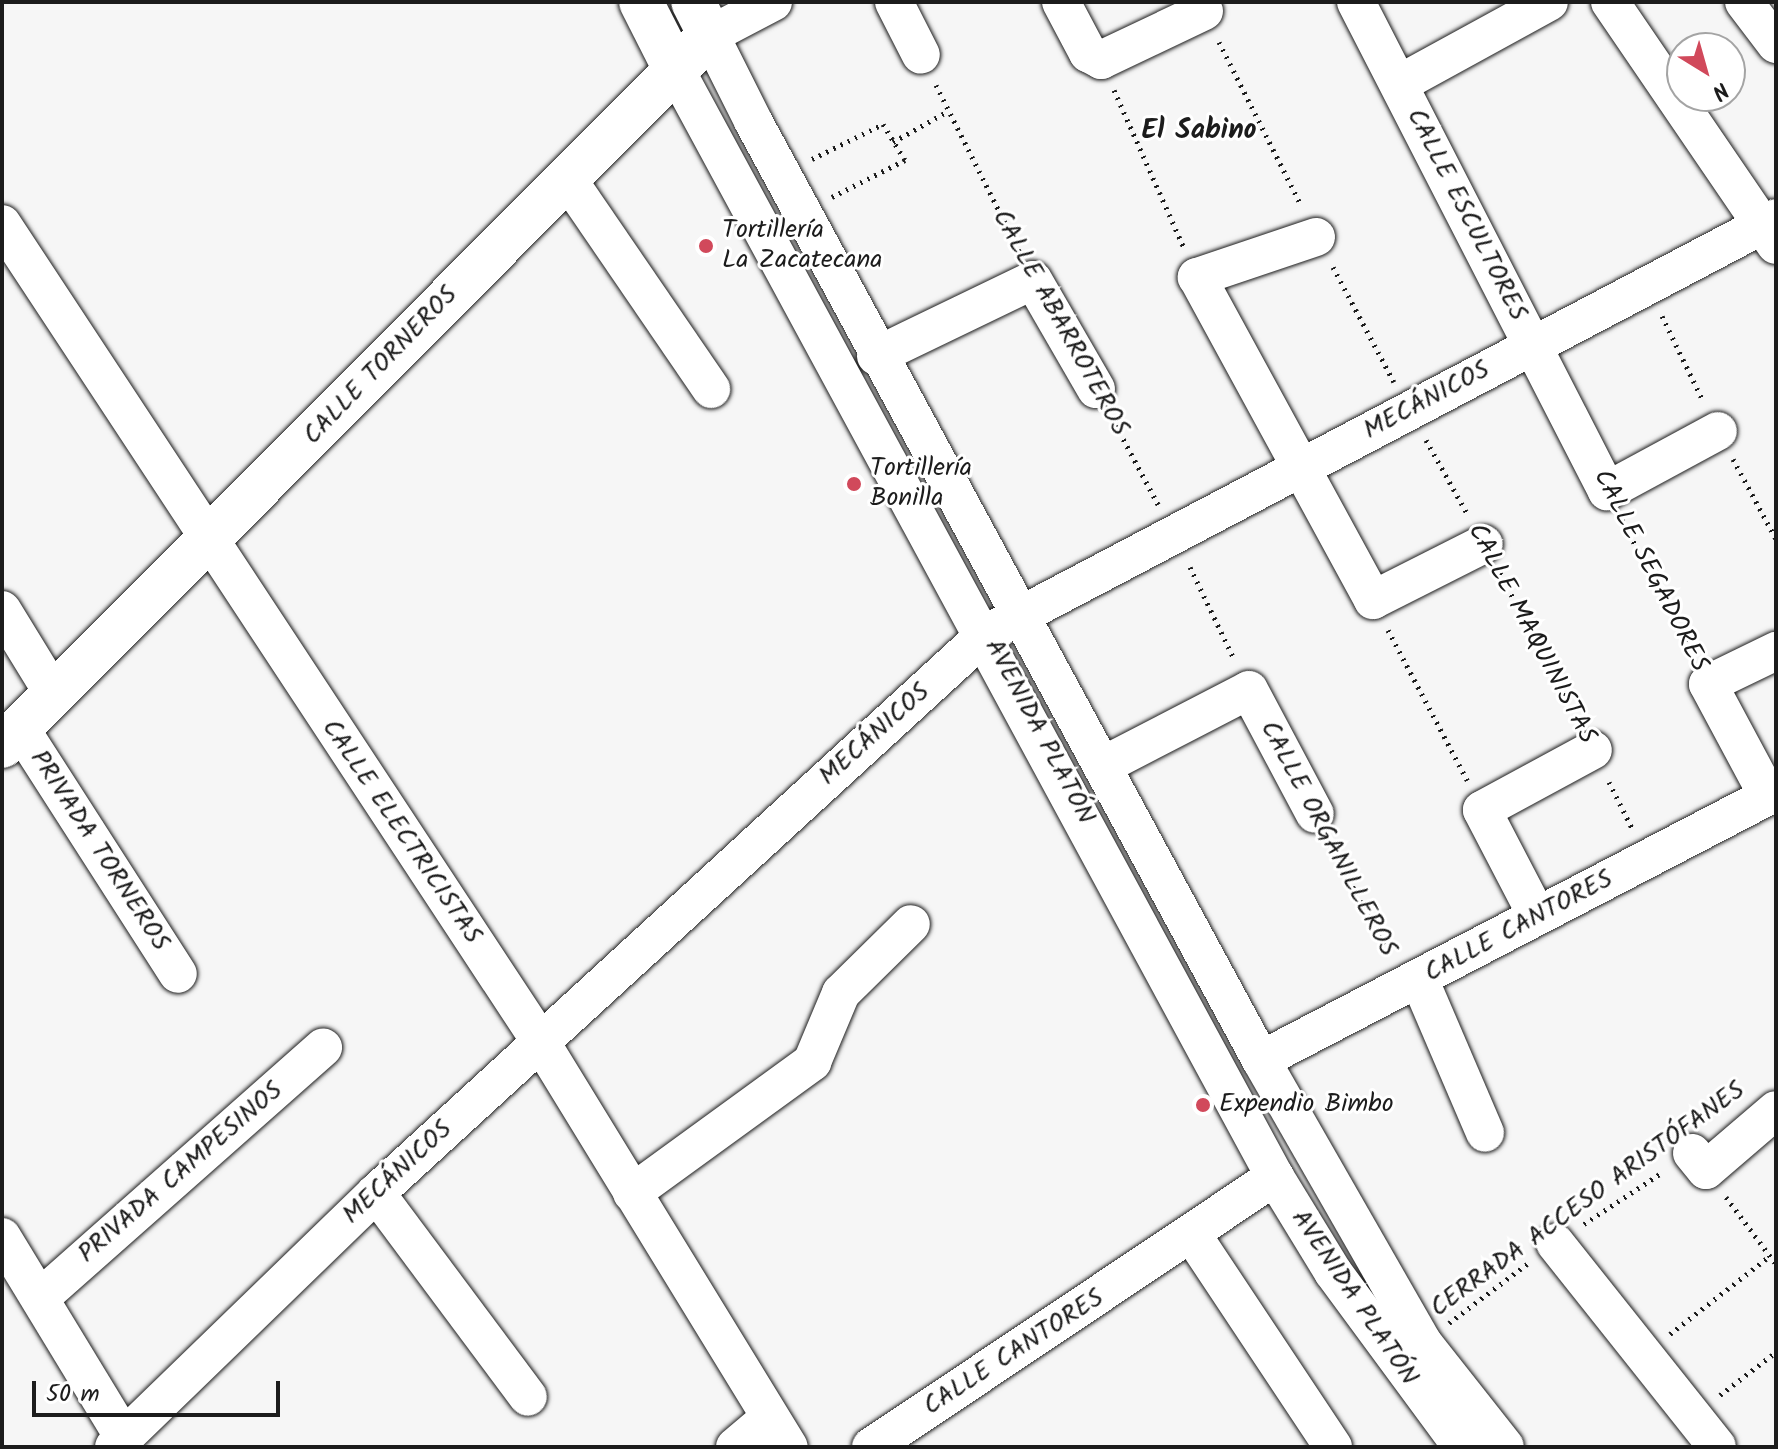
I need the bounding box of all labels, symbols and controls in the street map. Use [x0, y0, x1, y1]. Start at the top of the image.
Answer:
north arrow [1666, 32, 1746, 112]
text: N [1703, 72, 1736, 108]
street label: CALLE ESCULTORES [1399, 104, 1533, 326]
district label: El Sabino [1142, 114, 1256, 148]
street label: CALLE ABARROTEROS [985, 204, 1135, 442]
place label: Tortillería La Zacatecana [722, 215, 882, 276]
marker: Tortillería La Zacatecana [697, 237, 715, 255]
street label: CALLE TORNEROS [297, 280, 465, 452]
street label: MECÁNICOS [1359, 355, 1495, 447]
place label: Tortillería Bonilla [870, 453, 972, 514]
street label: CALLE SEGADORES [1585, 465, 1715, 677]
marker: Tortillería Bonilla [845, 475, 863, 493]
street label: CALLE MAQUINISTAS [1460, 519, 1602, 749]
street label: AVENIDA PLATÓN [977, 634, 1101, 830]
street label: MECÁNICOS [813, 677, 937, 793]
street label: CALLE ELECTRICISTAS [314, 714, 488, 950]
street label: CALLE ORGANILLEROS [1253, 716, 1403, 962]
street label: PRIVADA TORNEROS [23, 745, 175, 957]
street label: CALLE CANTORES [1420, 864, 1618, 990]
street label: CERRADA ACCESO ARISTÓFANES [1425, 1075, 1751, 1325]
street label: PRIVADA CAMPESINOS [72, 1076, 290, 1270]
place label: Expendio Bimbo [1219, 1089, 1394, 1121]
marker: Expendio Bimbo [1194, 1096, 1212, 1114]
street label: MECÁNICOS [337, 1115, 459, 1231]
street label: AVENIDA PLATÓN [1284, 1204, 1424, 1392]
street label: CALLE CANTORES [918, 1283, 1110, 1423]
scale bar [36, 1365, 284, 1415]
text: 50 m [46, 1375, 100, 1414]

